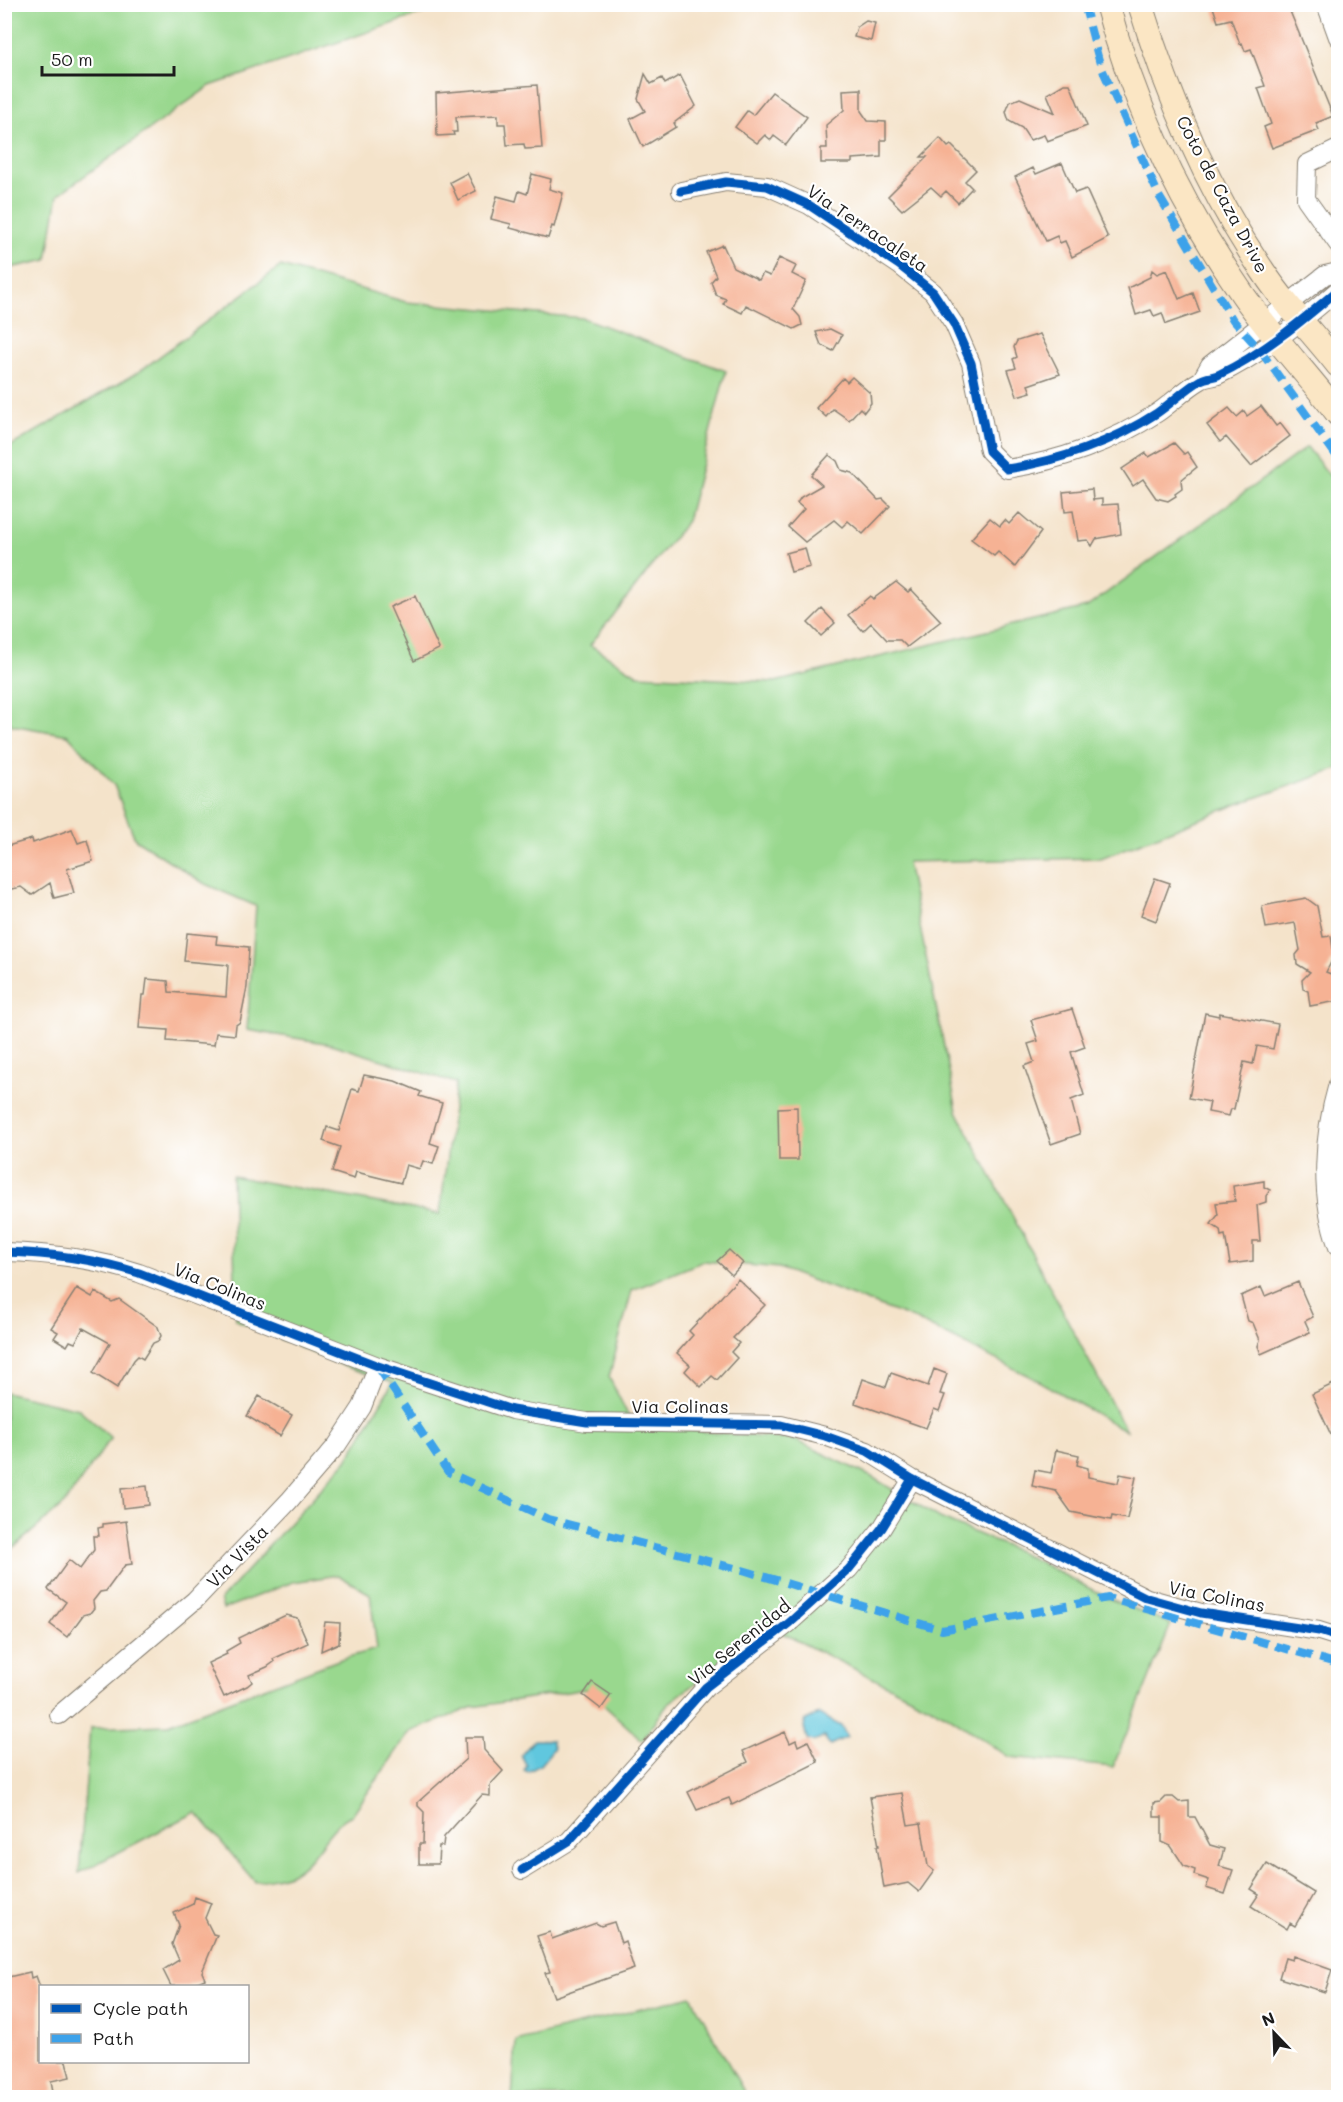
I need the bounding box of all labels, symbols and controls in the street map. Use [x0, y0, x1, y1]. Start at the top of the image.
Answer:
scale bar [42, 39, 174, 77]
text: 50 m [51, 47, 93, 71]
street label: Coto de Caza Drive [1171, 111, 1275, 277]
street label: Via Terracaleta [803, 179, 933, 277]
street label: Via Colinas [170, 1257, 270, 1315]
street label: Via Colinas [631, 1394, 729, 1418]
street label: Via Vista [201, 1519, 273, 1593]
street label: Via Colinas [1167, 1575, 1267, 1617]
street label: Via Serenidad [683, 1593, 795, 1691]
legend [39, 1985, 249, 2063]
text: Cycle path [93, 1996, 188, 2020]
north arrow [1244, 2003, 1304, 2063]
text: N [1258, 2007, 1278, 2031]
text: Path [93, 2026, 133, 2050]

